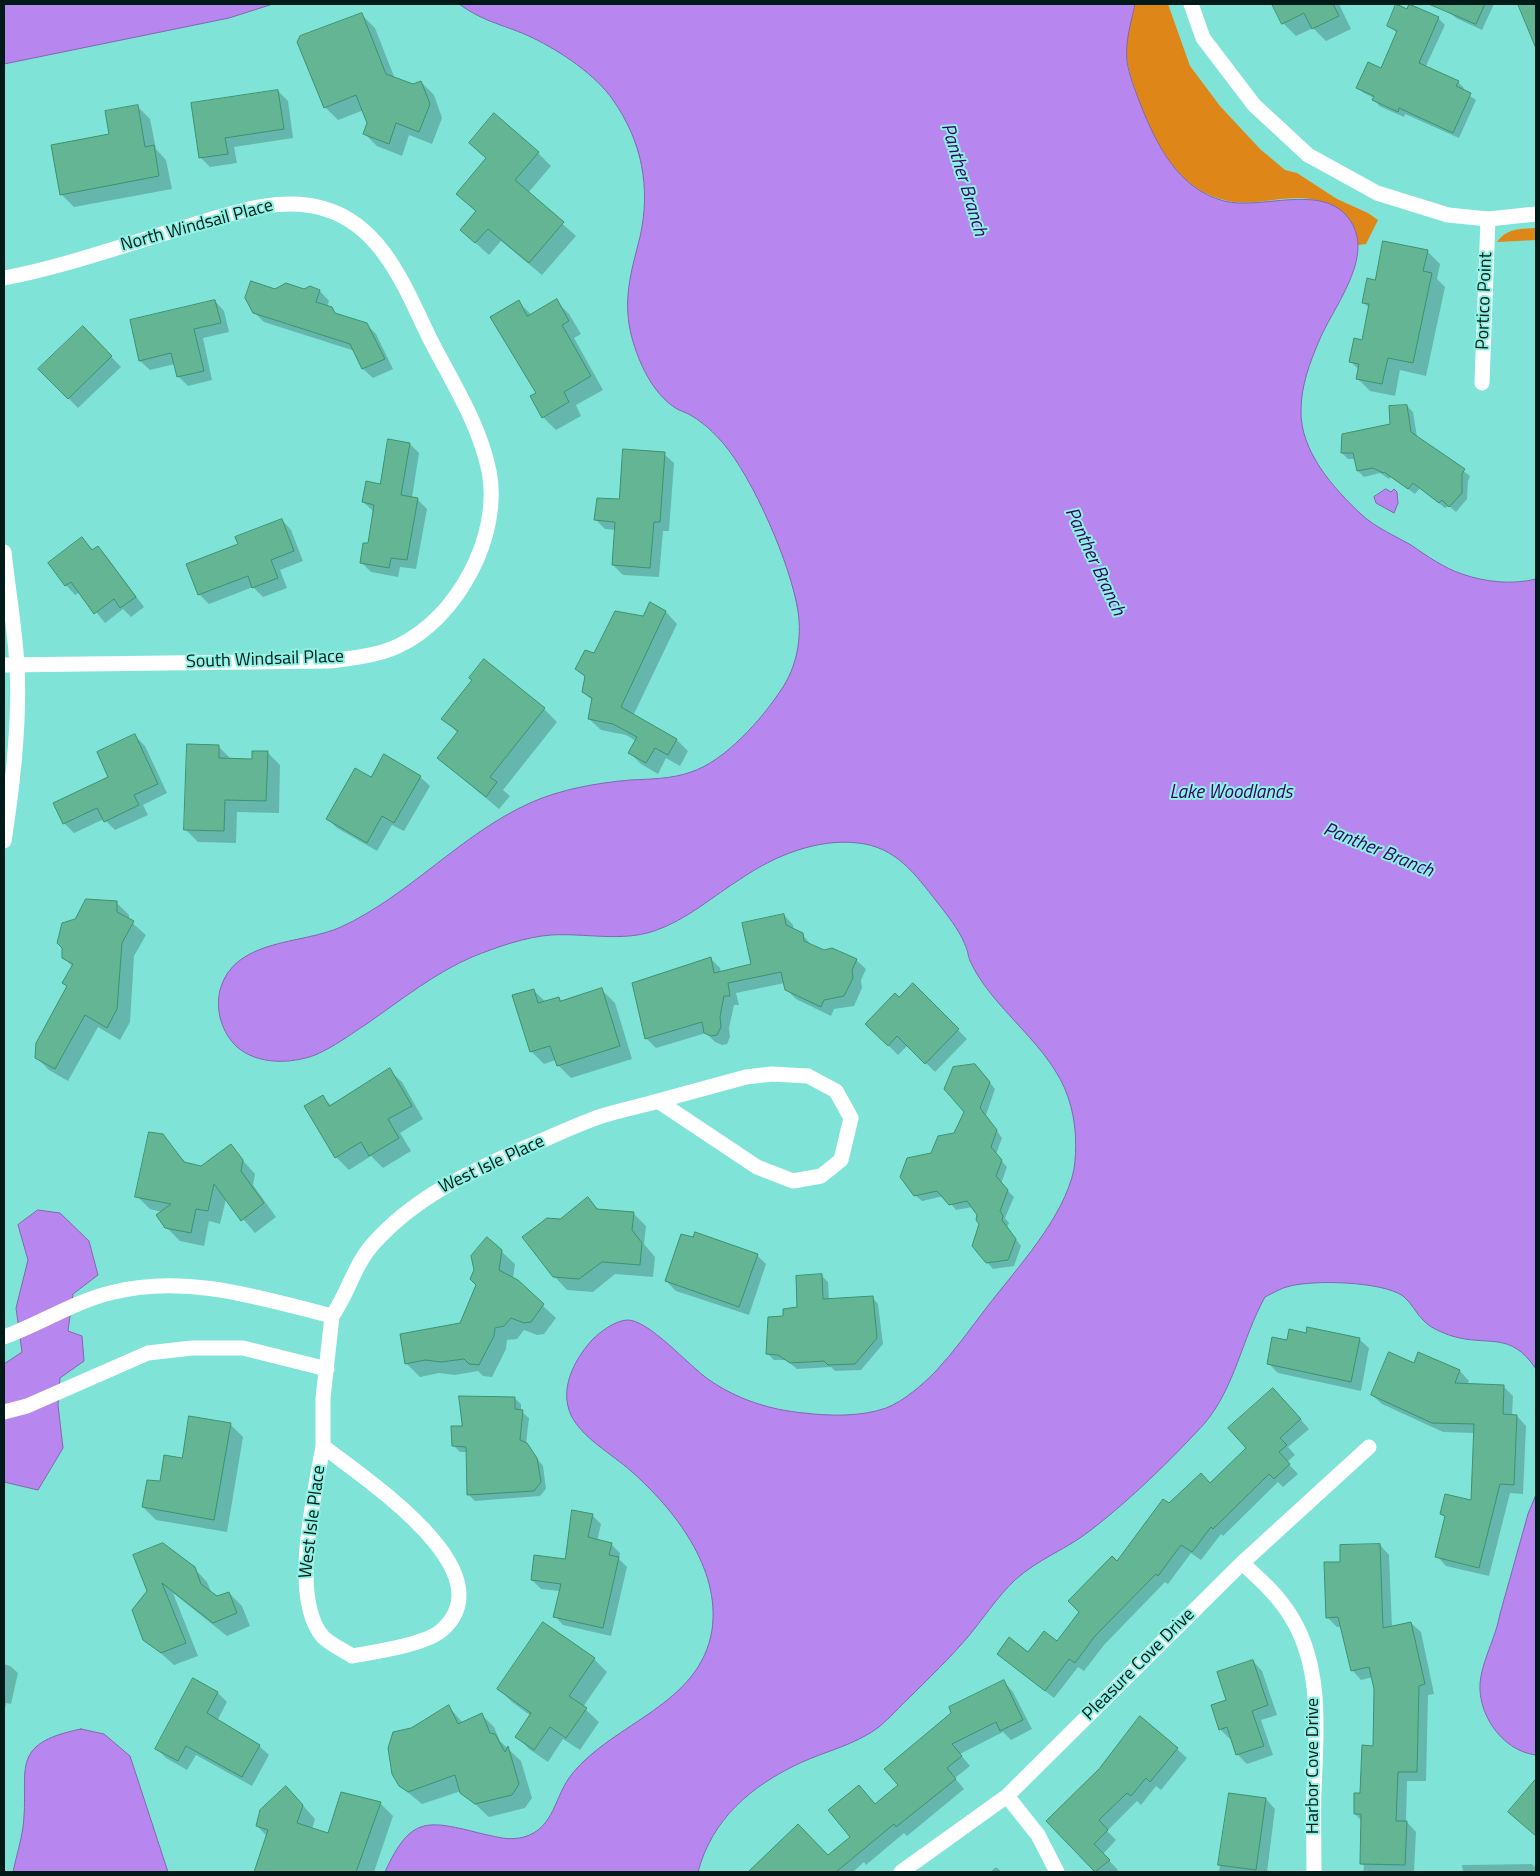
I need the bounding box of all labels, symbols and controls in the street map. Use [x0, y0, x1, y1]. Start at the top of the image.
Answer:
water label: Panther Branch [935, 121, 991, 239]
street label: North Windsail Place [118, 195, 276, 257]
street label: Portico Point [1473, 252, 1497, 350]
water label: Panther Branch [1059, 504, 1129, 620]
street label: South Windsail Place [186, 646, 344, 674]
water label: Lake Woodlands [1170, 782, 1292, 804]
water label: Panther Branch [1320, 819, 1436, 883]
street label: West Isle Place [436, 1131, 548, 1199]
street label: West Isle Place [295, 1464, 331, 1580]
street label: Pleasure Cove Drive [1078, 1604, 1200, 1726]
street label: Harbor Cove Drive [1303, 1698, 1325, 1834]

